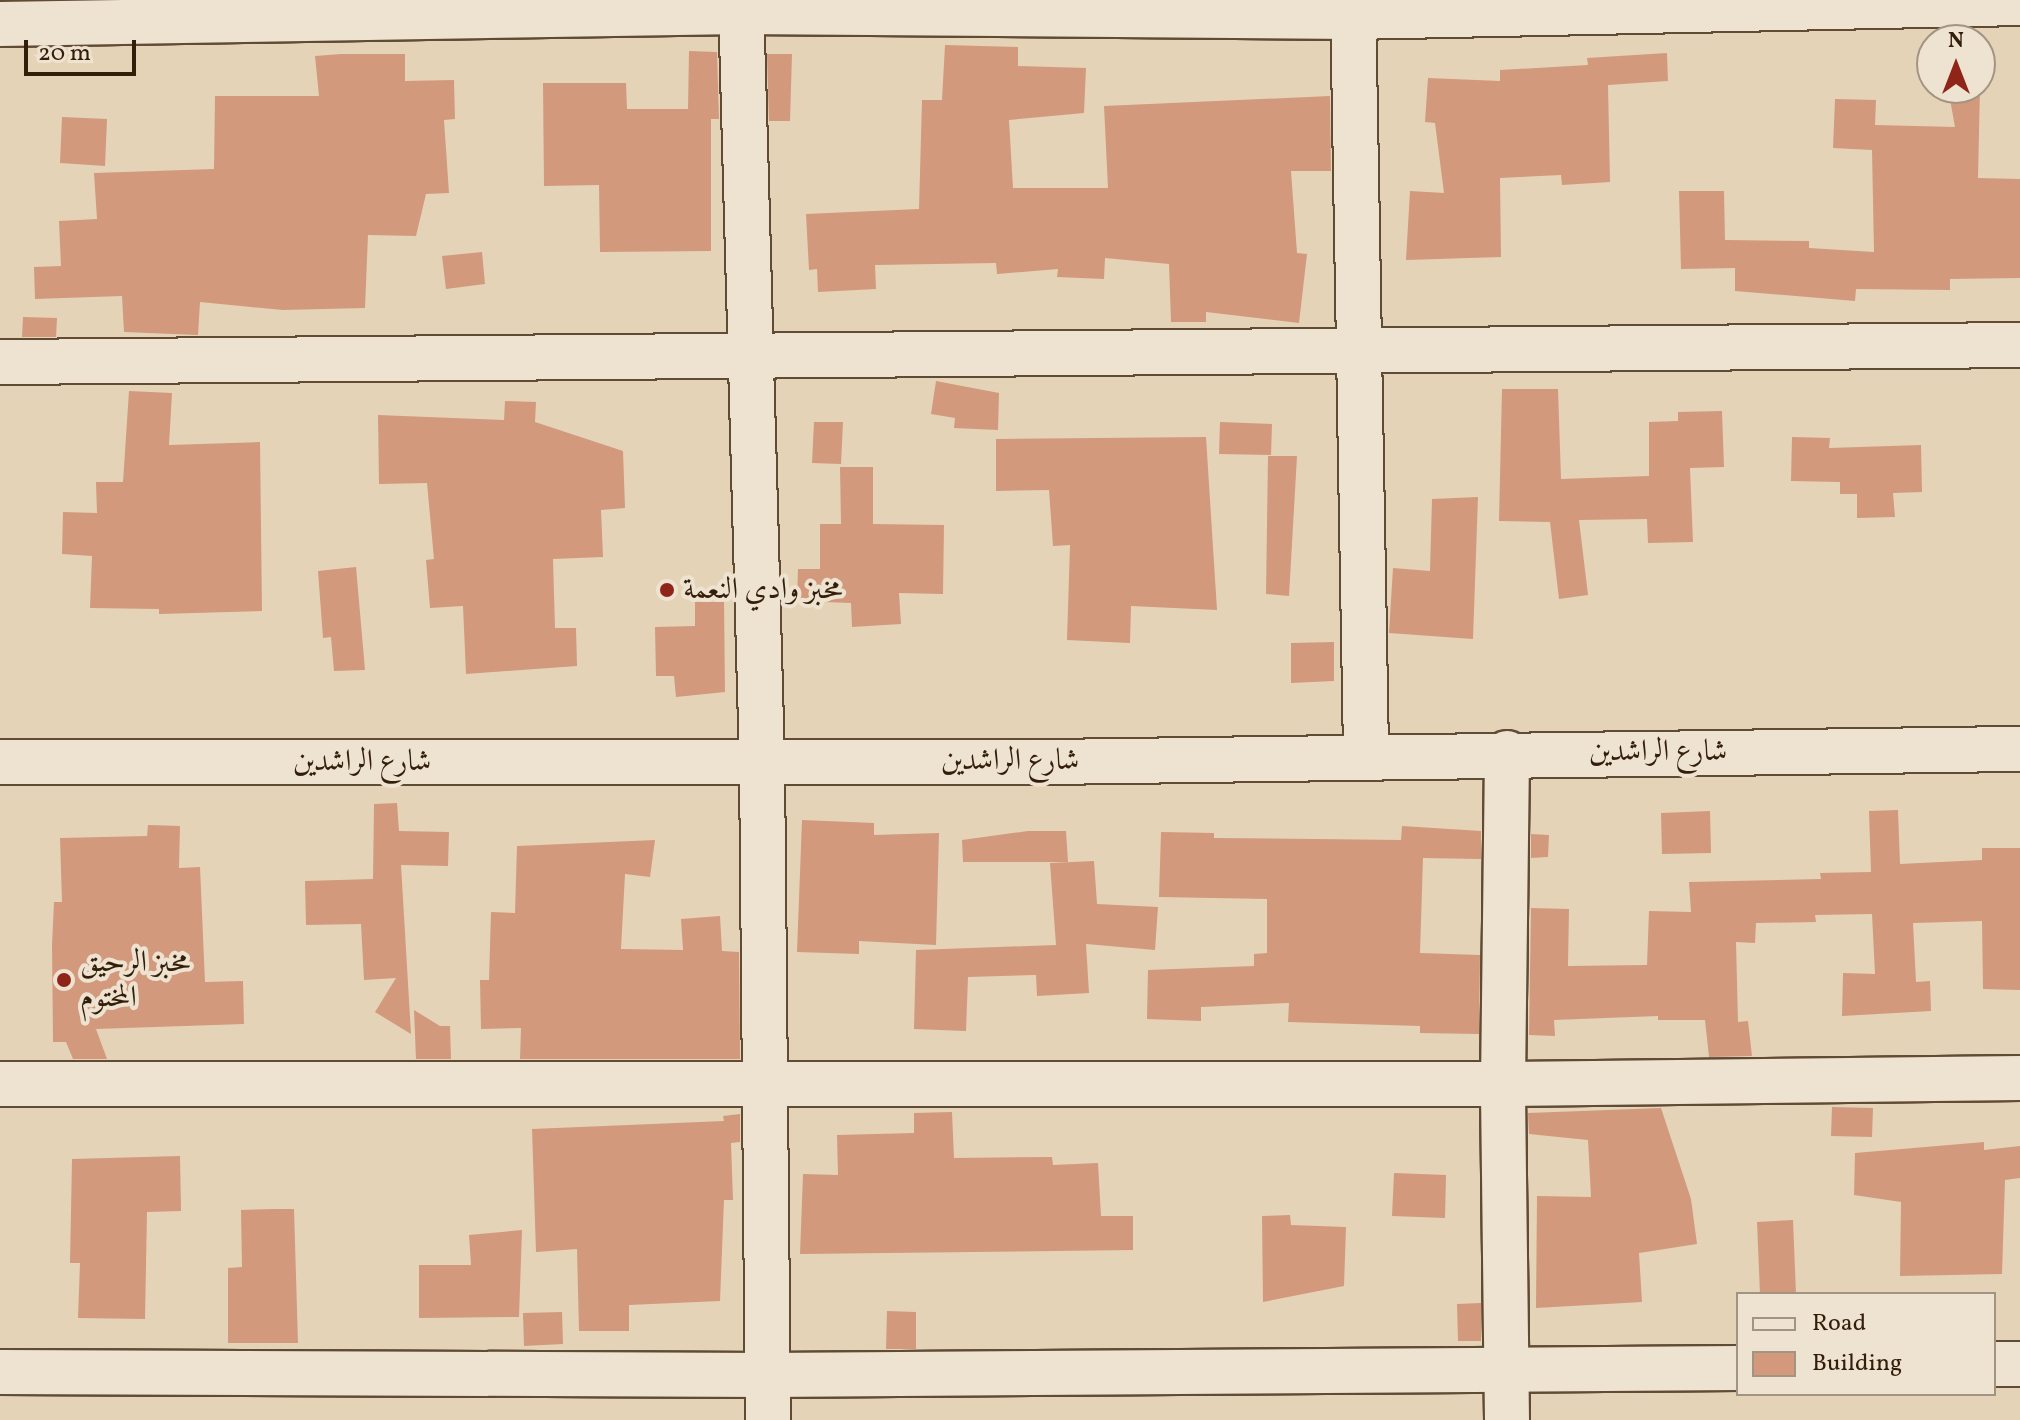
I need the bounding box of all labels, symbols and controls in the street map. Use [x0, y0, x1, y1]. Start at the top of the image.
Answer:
scale bar [28, 24, 140, 74]
north arrow [1916, 24, 1996, 104]
text: N [1948, 26, 1964, 57]
text: 20 m [38, 37, 91, 71]
place label: مخبز وادي النعمة [683, 572, 843, 608]
marker: مخبز وادي النعمة [658, 581, 676, 599]
street label: شارع الراشدين [1589, 734, 1727, 770]
street label: شارع الراشدين [941, 743, 1079, 779]
street label: شارع الراشدين [293, 744, 431, 780]
place label: مخبز الرحيق المختوم [80, 945, 190, 1016]
marker: مخبز الرحيق المختوم [55, 971, 73, 989]
legend [1736, 1292, 1996, 1396]
text: Road [1812, 1307, 1866, 1341]
text: Building [1812, 1347, 1902, 1381]

